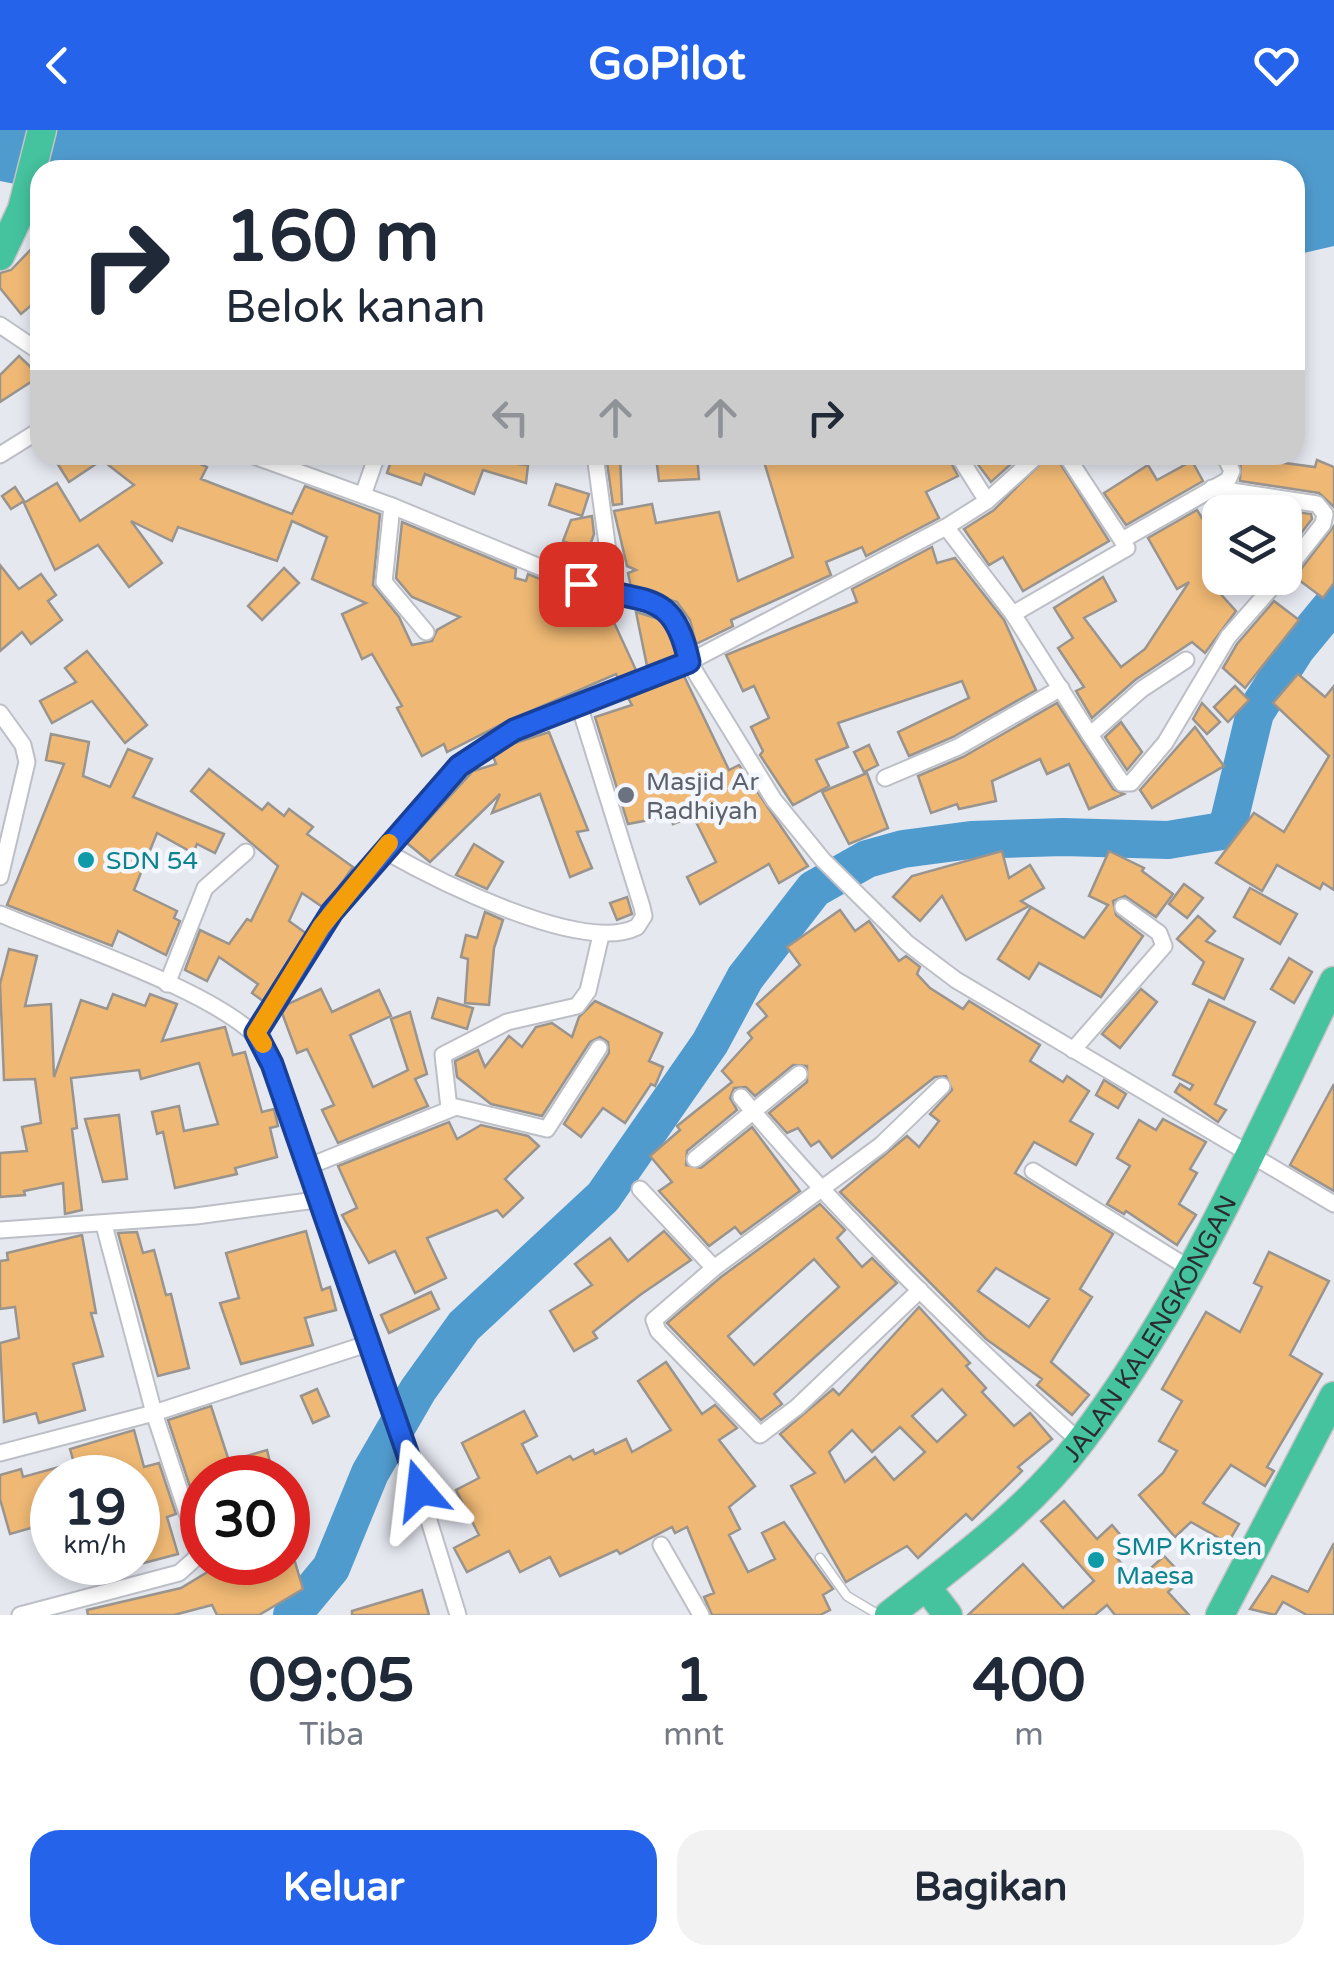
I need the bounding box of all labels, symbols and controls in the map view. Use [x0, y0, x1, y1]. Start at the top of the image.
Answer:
icon: back [30, 38, 85, 93]
text: GoPilot [588, 38, 746, 92]
icon: heart [1249, 38, 1304, 93]
text: 160 m [225, 196, 439, 280]
icon: right [60, 200, 190, 330]
text: Belok kanan [225, 281, 486, 335]
icon: left [483, 390, 538, 445]
icon: ahead [588, 390, 643, 445]
icon: ahead [693, 390, 748, 445]
icon: right [798, 390, 853, 445]
map controls [1202, 495, 1302, 595]
button: layers [1202, 495, 1302, 595]
pin [539, 542, 624, 627]
icon: arrive [554, 557, 609, 612]
place label: Masjid Ar Radhiyah [646, 767, 760, 826]
marker: Masjid Ar Radhiyah [615, 784, 637, 806]
place label: SDN 54 [106, 846, 198, 876]
marker: SDN 54 [75, 849, 97, 871]
street label: JALAN KALENGKONGAN [1057, 1190, 1243, 1468]
position arrow [368, 1438, 472, 1542]
speed limit sign: 30 [180, 1455, 310, 1585]
text: 19 [64, 1478, 126, 1538]
text: km/h [64, 1530, 126, 1560]
place label: SMP Kristen Maesa [1116, 1532, 1262, 1591]
marker: SMP Kristen Maesa [1085, 1549, 1107, 1571]
text: 09:05 [248, 1645, 415, 1717]
text: 1 [675, 1645, 712, 1717]
text: 400 [972, 1645, 1086, 1717]
text: Tiba [299, 1716, 364, 1754]
text: mnt [663, 1716, 724, 1754]
text: m [1014, 1716, 1044, 1754]
button: Keluar [30, 1830, 657, 1945]
button: Bagikan [677, 1830, 1304, 1945]

